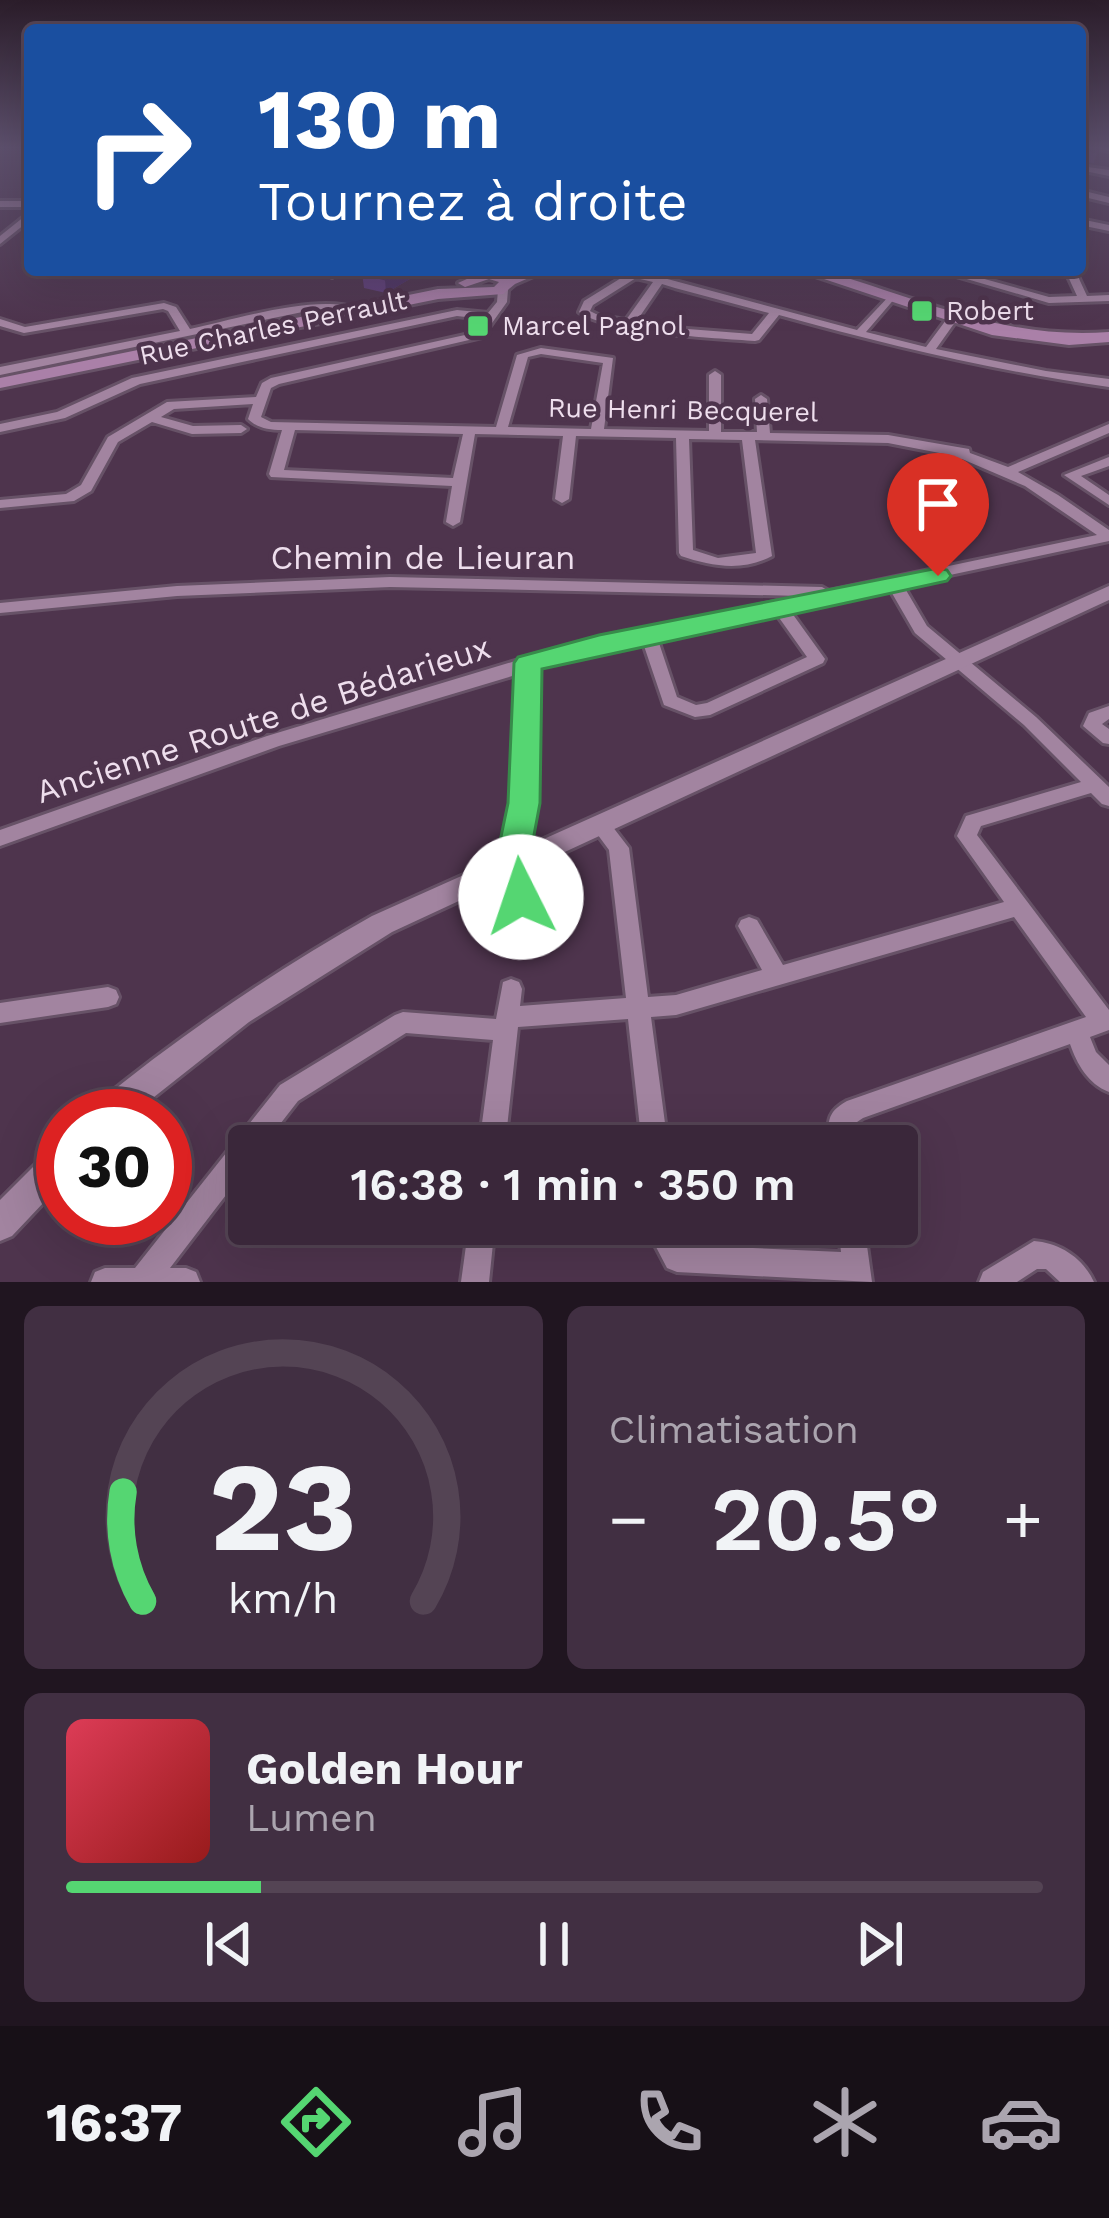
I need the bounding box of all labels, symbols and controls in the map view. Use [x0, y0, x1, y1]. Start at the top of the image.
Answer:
text: 130 m [258, 70, 501, 168]
icon: right [60, 72, 216, 228]
text: Tournez à droite [258, 170, 688, 233]
street label: Rue Charles Perrault [136, 284, 410, 372]
place label: Robert [946, 295, 1034, 327]
marker: Robert [909, 298, 935, 324]
place label: Marcel Pagnol [502, 310, 685, 342]
marker: Marcel Pagnol [465, 313, 491, 339]
street label: Rue Henri Becquerel [548, 392, 818, 428]
pin [887, 453, 989, 576]
icon: arrive [905, 471, 971, 537]
street label: Chemin de Lieuran [270, 538, 576, 577]
street label: Ancienne Route de Bédarieux [31, 627, 495, 811]
position arrow [458, 834, 584, 960]
speed limit sign: 30 [36, 1089, 192, 1245]
text: 16:38 · 1 min · 350 m [350, 1158, 796, 1211]
text: Climatisation [609, 1407, 859, 1452]
text: 23 [209, 1434, 357, 1580]
text: 20.5° [711, 1466, 941, 1572]
text: − [609, 1481, 648, 1558]
text: + [1003, 1481, 1043, 1558]
text: km/h [228, 1572, 338, 1622]
text: Golden Hour [246, 1742, 523, 1795]
text: Lumen [246, 1795, 377, 1840]
icon: previous [196, 1911, 262, 1977]
icon: pause [521, 1911, 587, 1977]
icon: next [847, 1911, 913, 1977]
icon: directions [274, 2080, 358, 2164]
icon: music [451, 2080, 535, 2164]
icon: phone [627, 2080, 711, 2164]
icon: climate [803, 2080, 887, 2164]
icon: car [979, 2080, 1063, 2164]
text: 16:37 [46, 2091, 182, 2154]

